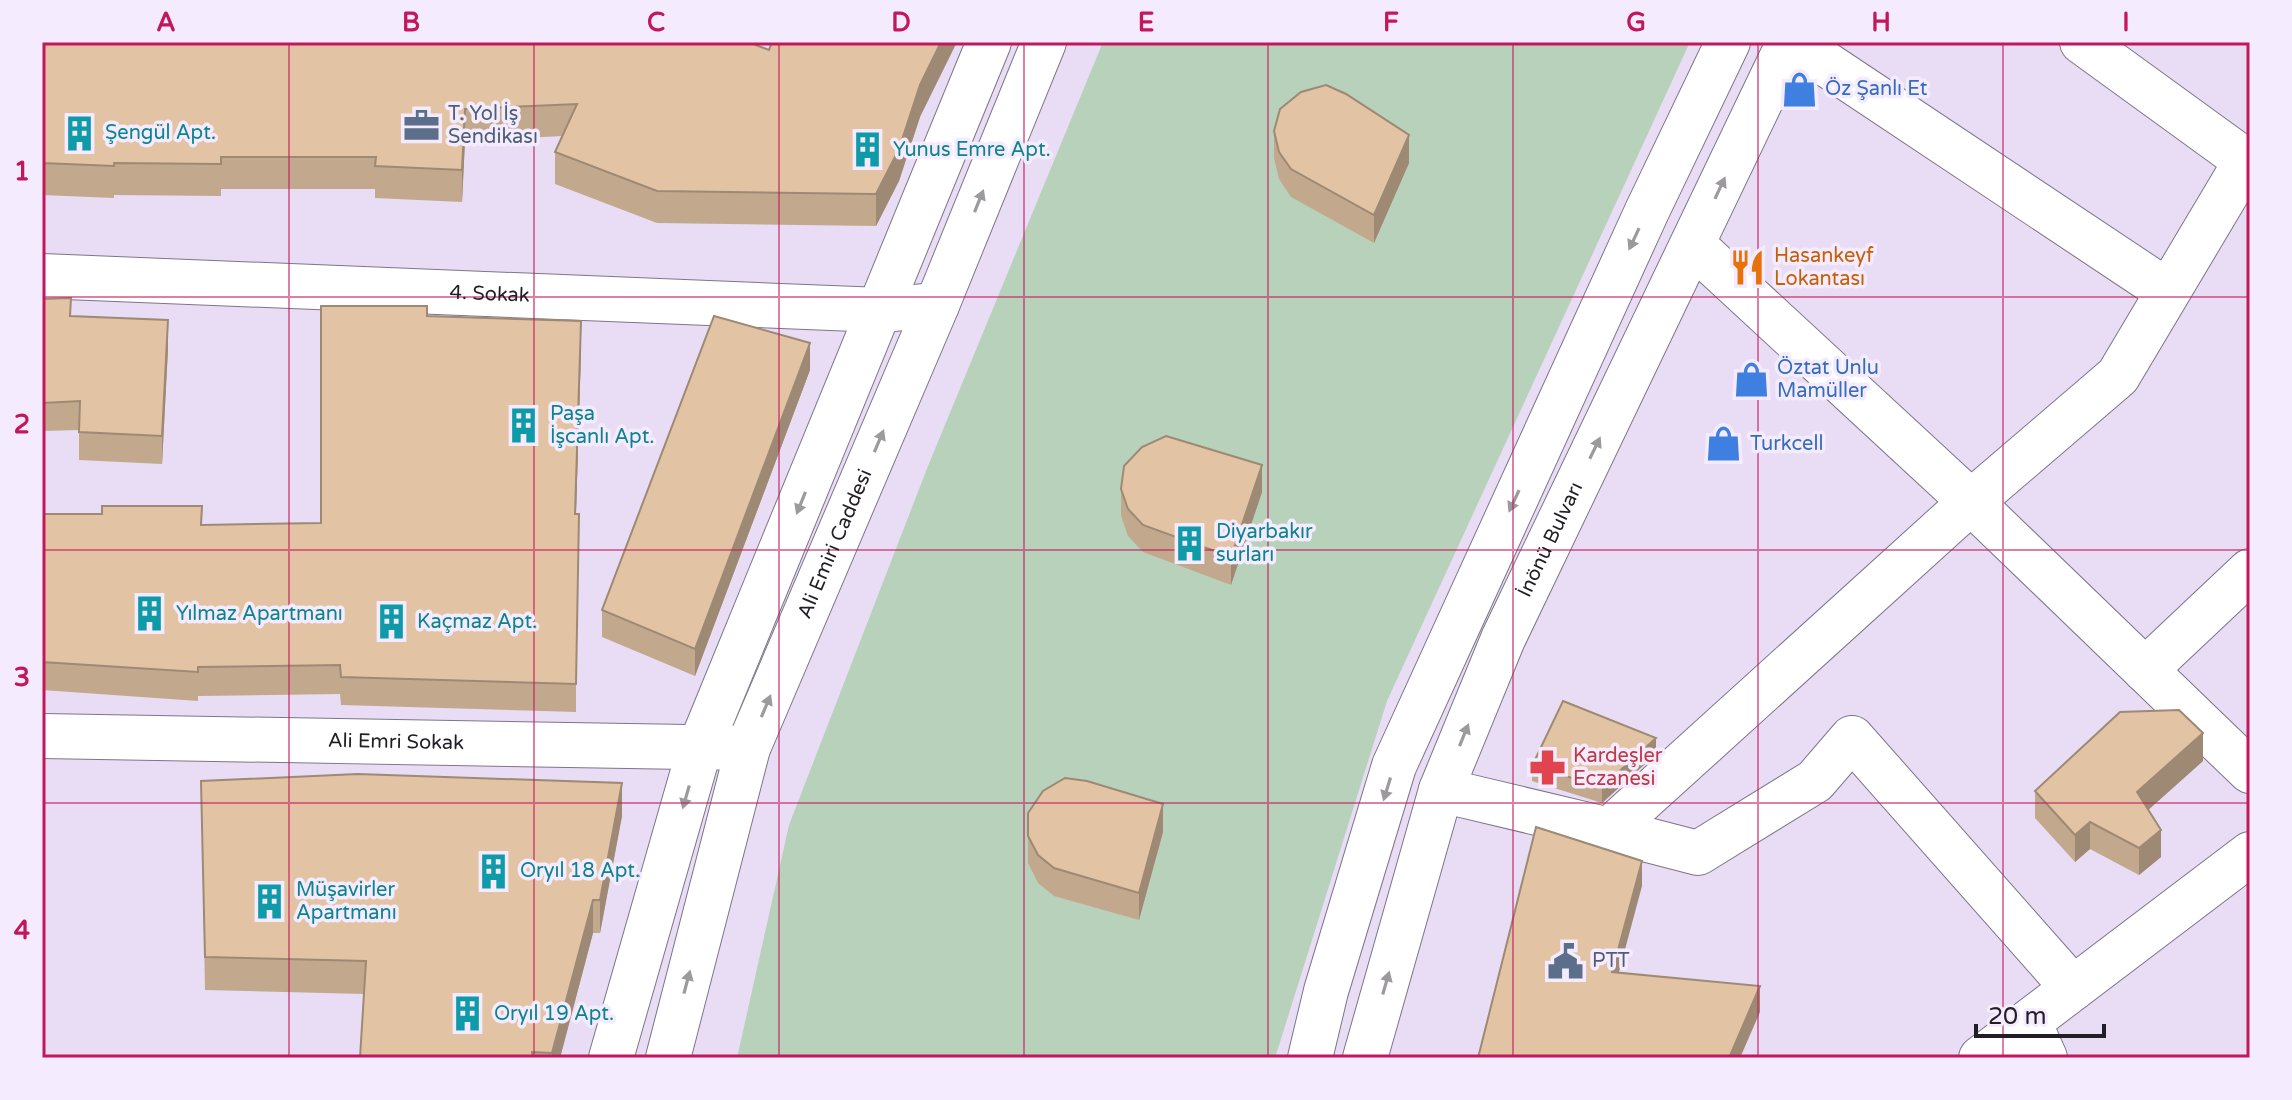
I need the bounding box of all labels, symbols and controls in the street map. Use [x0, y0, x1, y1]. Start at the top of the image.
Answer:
text: A [156, 7, 176, 38]
text: B [402, 7, 420, 38]
text: C [647, 7, 665, 38]
text: D [891, 7, 911, 38]
text: E [1138, 7, 1154, 38]
text: F [1383, 7, 1399, 38]
text: G [1626, 7, 1646, 38]
text: H [1871, 7, 1891, 38]
text: I [2122, 7, 2130, 38]
shop icon: Öz Şanlı Et [1780, 70, 1818, 108]
place label: Öz Şanlı Et [1825, 76, 1928, 101]
place label: T. Yol İş Sendikası [448, 102, 538, 149]
office icon: T. Yol İş Sendikası [403, 107, 441, 145]
building icon: Şengül Apt. [60, 114, 98, 152]
place label: Şengül Apt. [105, 121, 216, 145]
building icon: Yunus Emre Apt. [848, 131, 886, 169]
place label: Yunus Emre Apt. [893, 138, 1051, 162]
text: 1 [14, 156, 30, 187]
one-way arrow [1713, 177, 1727, 200]
one-way arrow [973, 189, 986, 213]
one-way arrow [1627, 227, 1641, 250]
place label: Hasankeyf Lokantası [1774, 244, 1874, 291]
restaurant icon: Hasankeyf Lokantası [1729, 248, 1767, 286]
street label: 4. Sokak [449, 281, 530, 308]
place label: Öztat Unlu Mamüller [1777, 355, 1879, 403]
shop icon: Öztat Unlu Mamüller [1732, 361, 1770, 399]
place label: Paşa İşcanlı Apt. [550, 402, 655, 449]
building icon: Paşa İşcanlı Apt. [505, 406, 543, 444]
text: 2 [14, 409, 30, 440]
shop icon: Turkcell [1705, 425, 1743, 463]
one-way arrow [873, 429, 886, 453]
place label: Turkcell [1750, 432, 1823, 456]
one-way arrow [1588, 436, 1602, 460]
street label: Ali Emiri Caddesi [793, 466, 878, 622]
street label: İnönü Bulvarı [1513, 478, 1588, 601]
one-way arrow [1508, 489, 1521, 512]
one-way arrow [795, 491, 808, 515]
place label: Diyarbakır surları [1216, 520, 1313, 567]
building icon: Diyarbakır surları [1171, 525, 1209, 563]
building icon: Yılmaz Apartmanı [131, 595, 169, 633]
place label: Yılmaz Apartmanı [176, 602, 343, 626]
building icon: Kaçmaz Apt. [372, 603, 410, 641]
place label: Kaçmaz Apt. [417, 610, 537, 634]
text: 3 [14, 662, 30, 693]
one-way arrow [760, 694, 773, 718]
one-way arrow [1457, 723, 1470, 747]
street label: Ali Emri Sokak [328, 729, 464, 755]
place label: Kardeşler Eczanesi [1573, 744, 1663, 791]
pharmacy icon: Kardeşler Eczanesi [1528, 748, 1566, 786]
one-way arrow [1380, 778, 1393, 802]
one-way arrow [679, 785, 692, 809]
building icon: Oryıl 18 Apt. [475, 852, 513, 890]
place label: Oryıl 18 Apt. [520, 859, 640, 883]
place label: Müşavirler Apartmanı [296, 878, 397, 925]
building icon: Müşavirler Apartmanı [251, 883, 289, 921]
text: 4 [14, 915, 30, 946]
public building icon: PTT [1547, 942, 1585, 980]
place label: PTT [1592, 949, 1630, 973]
one-way arrow [682, 970, 694, 995]
one-way arrow [1380, 971, 1393, 995]
scale bar [1976, 988, 2104, 1038]
building icon: Oryıl 19 Apt. [449, 995, 487, 1033]
place label: Oryıl 19 Apt. [494, 1002, 614, 1026]
text: 20 m [1988, 1002, 2046, 1031]

